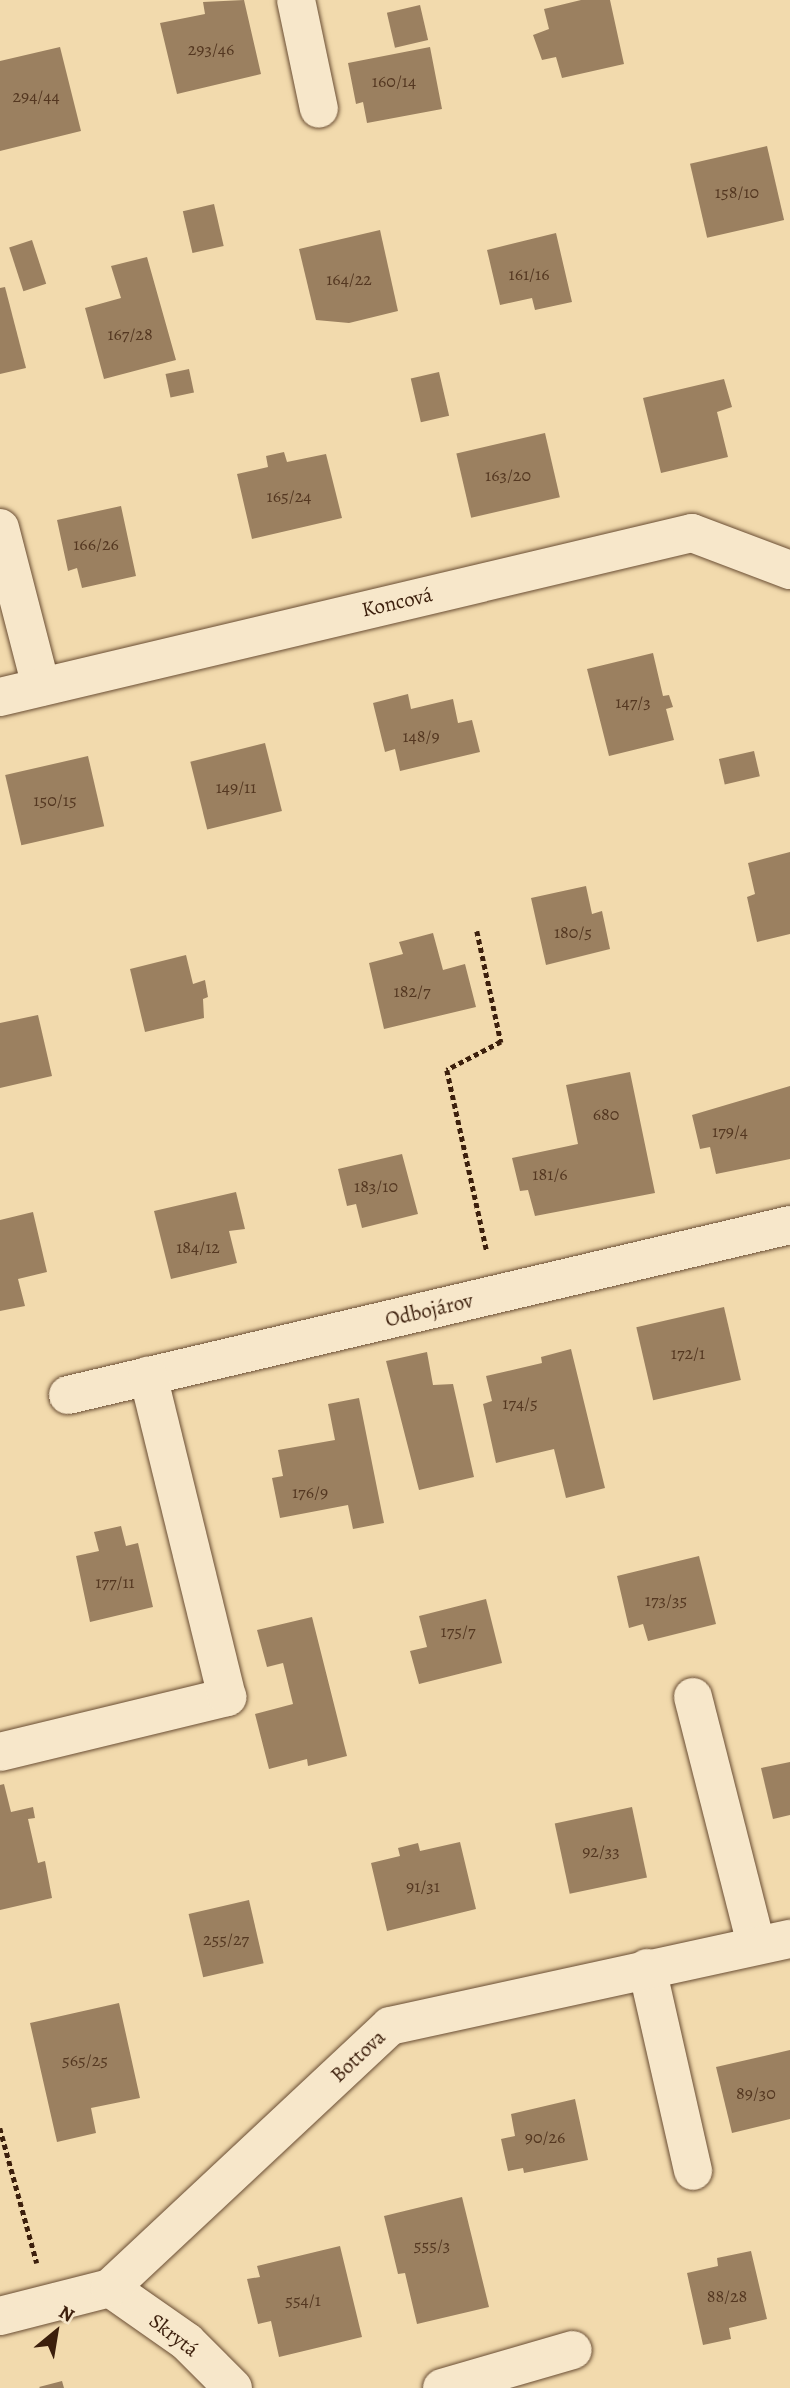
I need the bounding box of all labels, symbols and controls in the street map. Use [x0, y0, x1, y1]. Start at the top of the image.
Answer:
house number: 293/46 [188, 38, 234, 60]
house number: 160/14 [372, 70, 416, 92]
house number: 294/44 [12, 85, 60, 107]
house number: 158/10 [715, 181, 759, 203]
house number: 161/16 [508, 263, 550, 285]
house number: 164/22 [326, 268, 372, 290]
house number: 167/28 [107, 323, 153, 345]
house number: 163/20 [485, 464, 531, 486]
house number: 165/24 [267, 485, 311, 507]
house number: 166/26 [73, 533, 119, 555]
street label: Koncová [359, 582, 435, 622]
house number: 147/3 [615, 691, 651, 713]
house number: 148/9 [402, 725, 440, 747]
house number: 149/11 [216, 776, 256, 798]
house number: 150/15 [33, 789, 77, 811]
house number: 180/5 [554, 921, 592, 943]
house number: 182/7 [394, 980, 430, 1002]
house number: 680 [593, 1103, 619, 1125]
house number: 179/4 [712, 1120, 748, 1142]
house number: 181/6 [532, 1163, 568, 1185]
house number: 183/10 [354, 1175, 398, 1197]
house number: 184/12 [176, 1236, 220, 1258]
street label: Odbojárov [383, 1288, 475, 1332]
house number: 172/1 [671, 1342, 705, 1364]
house number: 174/5 [502, 1392, 538, 1414]
house number: 176/9 [292, 1481, 328, 1503]
house number: 177/11 [95, 1571, 135, 1593]
house number: 173/35 [645, 1589, 687, 1611]
house number: 175/7 [441, 1620, 475, 1642]
house number: 92/33 [582, 1840, 620, 1862]
house number: 91/31 [406, 1875, 440, 1897]
house number: 255/27 [203, 1928, 249, 1950]
street label: Bottova [325, 2024, 391, 2088]
house number: 565/25 [62, 2049, 108, 2071]
house number: 89/30 [736, 2082, 776, 2104]
house number: 90/26 [525, 2126, 565, 2148]
house number: 555/3 [414, 2234, 450, 2256]
house number: 88/28 [707, 2285, 747, 2307]
house number: 554/1 [285, 2289, 321, 2311]
north arrow [21, 2297, 91, 2367]
text: N [54, 2299, 79, 2329]
street label: Skrytá [144, 2308, 204, 2362]

